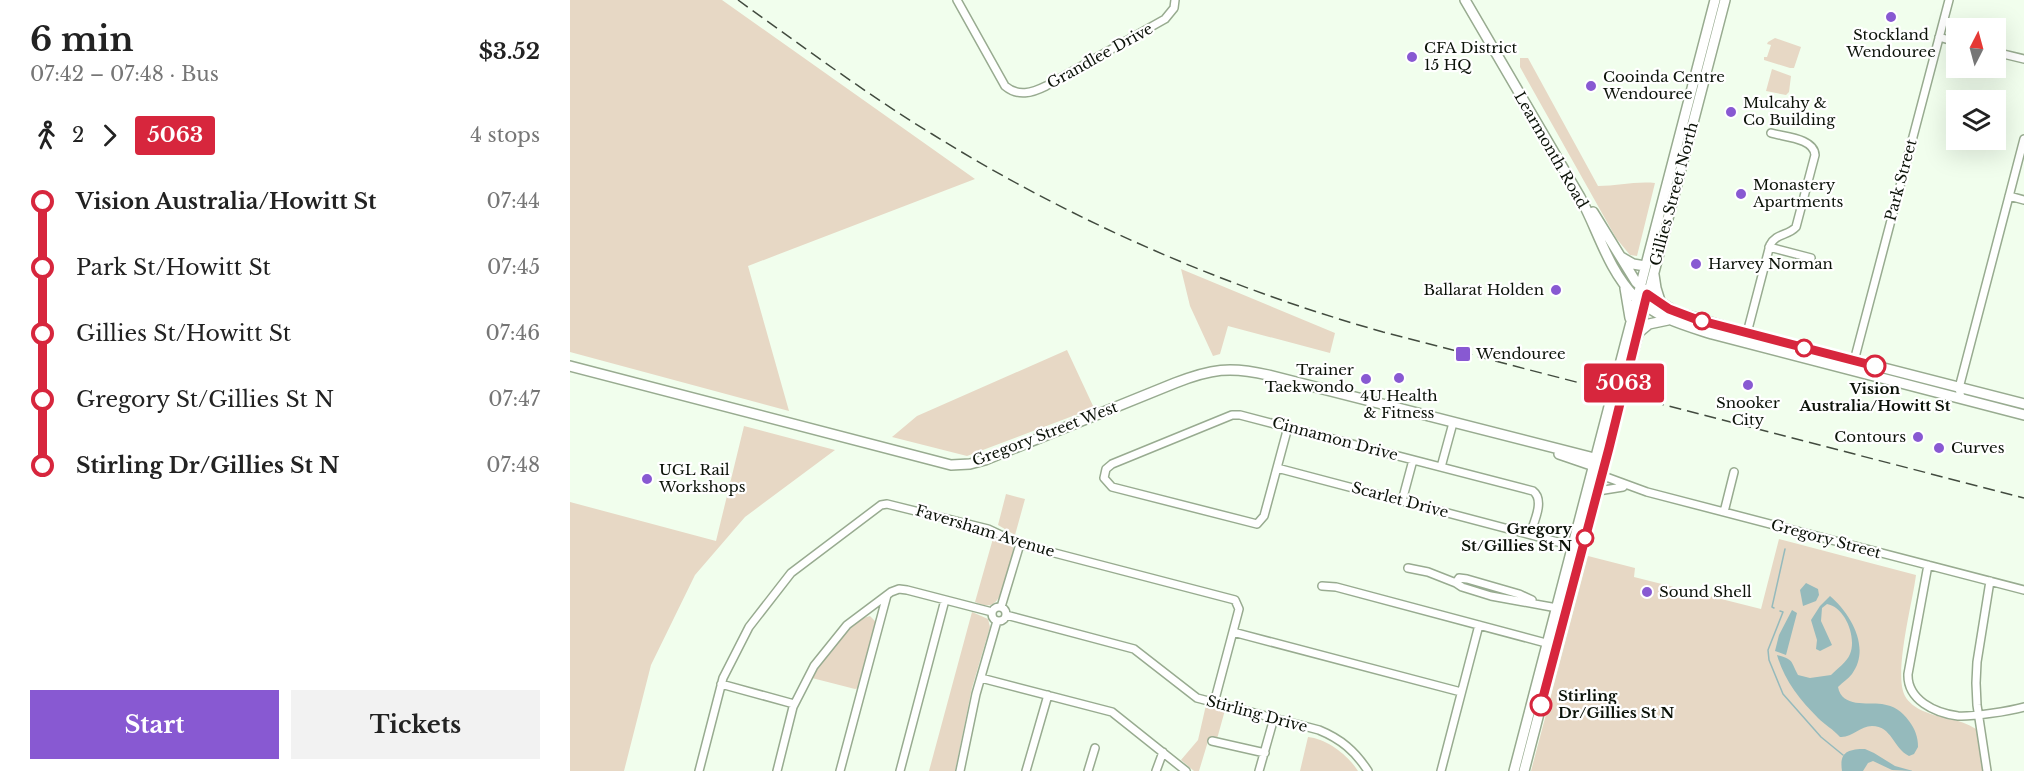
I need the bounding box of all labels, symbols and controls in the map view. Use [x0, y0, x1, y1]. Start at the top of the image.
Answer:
marker: Stockland Wendouree [1884, 10, 1898, 24]
north arrow [1946, 18, 2006, 78]
map controls [1946, 18, 2006, 150]
text: 6 min [30, 19, 133, 60]
street label: Grandlee Drive [1043, 19, 1156, 93]
place label: Stockland Wendouree [1845, 25, 1936, 61]
text: $3.52 [479, 38, 540, 65]
place label: CFA District 15 HQ [1424, 38, 1518, 74]
marker: CFA District 15 HQ [1405, 50, 1419, 64]
text: 07:42 – 07:48 · Bus [30, 62, 219, 86]
place label: Cooinda Centre Wendouree [1602, 67, 1725, 103]
marker: Cooinda Centre Wendouree [1584, 79, 1598, 93]
street label: Learmonth Road [1510, 88, 1593, 211]
button: layers [1946, 90, 2006, 150]
place label: Mulcahy & Co Building [1743, 93, 1836, 129]
marker: Mulcahy & Co Building [1724, 105, 1738, 119]
icon: walk [30, 119, 63, 152]
icon: forward [93, 119, 126, 152]
street label: Gillies Street North [1645, 120, 1702, 268]
text: 5063 [147, 122, 203, 148]
text: 2 [72, 123, 84, 147]
text: 4 stops [470, 123, 540, 147]
street label: Park Street [1880, 137, 1921, 223]
place label: Monastery Apartments [1752, 175, 1844, 211]
marker: Monastery Apartments [1734, 187, 1748, 201]
text: Vision Australia/Howitt St [76, 188, 376, 215]
text: 07:44 [487, 189, 540, 213]
text: Park St/Howitt St [76, 254, 271, 281]
place label: Harvey Norman [1708, 254, 1833, 273]
text: 07:45 [487, 255, 540, 279]
marker: Harvey Norman [1689, 257, 1703, 271]
place label: Ballarat Holden [1423, 280, 1544, 299]
marker: Ballarat Holden [1549, 283, 1563, 297]
unlabelled marker [1693, 312, 1711, 330]
text: Gillies St/Howitt St [76, 320, 291, 347]
text: 07:46 [485, 321, 540, 345]
unlabelled marker [1795, 339, 1813, 357]
place label: Wendouree [1475, 344, 1566, 363]
marker: Wendouree [1454, 345, 1472, 363]
marker: Vision Australia/Howitt St [1864, 355, 1886, 377]
place label: Trainer Taekwondo [1265, 360, 1355, 396]
line badge: 5063 [1582, 364, 1666, 403]
text: 5063 [1596, 370, 1652, 396]
marker: 4U Health & Fitness [1392, 371, 1406, 385]
marker: Trainer Taekwondo [1359, 372, 1373, 386]
marker: Snooker City [1741, 378, 1755, 392]
place label: Vision Australia/Howitt St [1799, 379, 1951, 415]
text: Gregory St/Gillies St N [76, 386, 334, 413]
place label: 4U Health & Fitness [1360, 386, 1438, 422]
text: 07:47 [488, 387, 540, 411]
place label: Snooker City [1716, 393, 1781, 429]
street label: Gregory Street West [969, 397, 1121, 470]
street label: Cinnamon Drive [1270, 413, 1400, 464]
place label: Contours [1834, 427, 1906, 446]
marker: Contours [1911, 430, 1925, 444]
place label: Curves [1951, 438, 2005, 457]
marker: Curves [1932, 441, 1946, 455]
text: Stirling Dr/Gillies St N [76, 452, 339, 479]
text: 07:48 [486, 453, 540, 477]
place label: UGL Rail Workshops [658, 460, 746, 496]
marker: UGL Rail Workshops [640, 472, 654, 486]
street label: Scarlet Drive [1350, 477, 1451, 522]
street label: Faversham Avenue [913, 500, 1057, 561]
street label: Gregory Street [1769, 515, 1884, 562]
place label: Gregory St/Gillies St N [1461, 519, 1572, 555]
marker: Gregory St/Gillies St N [1576, 529, 1594, 547]
place label: Sound Shell [1659, 582, 1752, 601]
marker: Sound Shell [1640, 585, 1654, 599]
place label: Stirling Dr/Gillies St N [1558, 686, 1674, 722]
button: Start [30, 690, 279, 759]
button: Tickets [291, 690, 540, 759]
street label: Stirling Drive [1205, 691, 1310, 736]
marker: Stirling Dr/Gillies St N [1530, 694, 1552, 716]

